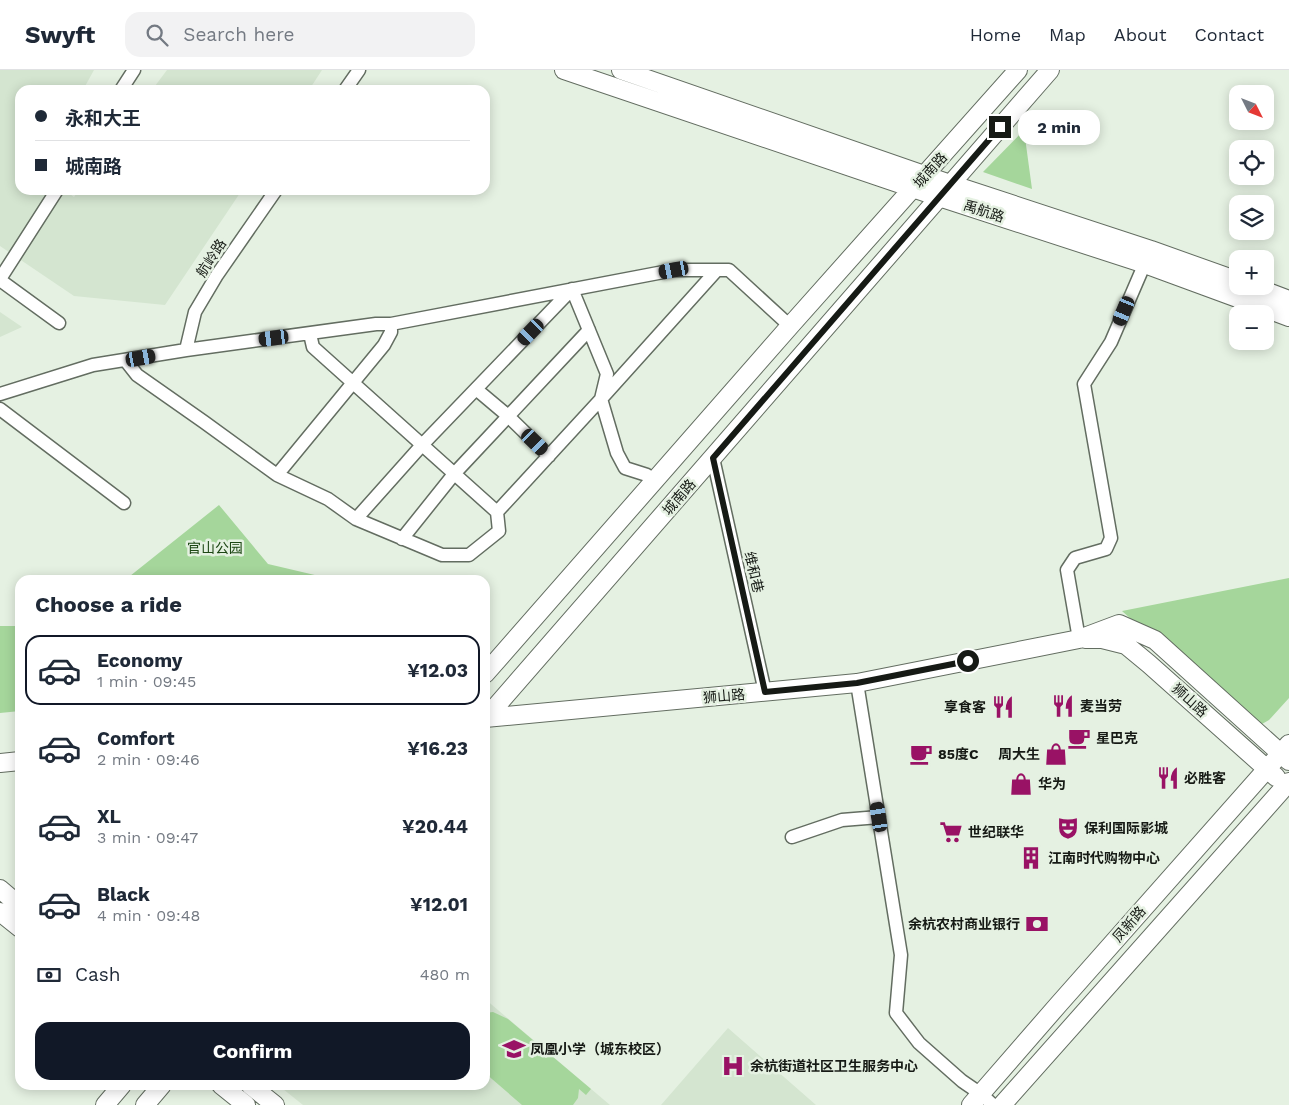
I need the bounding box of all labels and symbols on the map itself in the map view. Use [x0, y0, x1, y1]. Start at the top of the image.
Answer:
north arrow [1229, 85, 1274, 130]
callout: 2 min [1018, 110, 1100, 144]
route end [989, 116, 1011, 138]
street label: 城南路 [910, 149, 950, 191]
street label: 禹航路 [962, 197, 1006, 225]
street label: 航岭路 [193, 236, 229, 280]
car [657, 260, 690, 280]
car [1111, 294, 1136, 328]
car [515, 316, 546, 348]
car [258, 329, 289, 347]
car [124, 348, 157, 368]
car [518, 426, 551, 458]
street label: 城南路 [659, 476, 699, 518]
park label: 官山公园 [187, 540, 243, 556]
street label: 维和巷 [741, 550, 767, 594]
route start [957, 650, 979, 672]
street label: 狮山路 [1169, 680, 1211, 720]
street label: 狮山路 [702, 686, 746, 706]
restaurant icon: 麦当劳 [1050, 693, 1076, 719]
restaurant icon: 享食客 [990, 694, 1016, 720]
place label: 麦当劳 [1080, 698, 1122, 714]
place label: 享食客 [944, 699, 986, 715]
cafe icon: 星巴克 [1066, 725, 1092, 751]
place label: 星巴克 [1096, 730, 1138, 746]
cafe icon: 85度C [908, 741, 934, 767]
shop icon: 周大生 [1043, 741, 1069, 767]
place label: 85度C [938, 746, 979, 762]
place label: 周大生 [998, 746, 1040, 762]
restaurant icon: 必胜客 [1155, 765, 1181, 791]
place label: 必胜客 [1184, 770, 1226, 786]
shop icon: 华为 [1008, 771, 1034, 797]
place label: 华为 [1038, 776, 1066, 792]
car [869, 801, 888, 833]
theatre icon: 保利国际影城 [1055, 815, 1081, 841]
supermarket icon: 世纪联华 [938, 819, 964, 845]
place label: 保利国际影城 [1084, 820, 1168, 836]
place label: 世纪联华 [968, 824, 1024, 840]
building icon: 江南时代购物中心 [1018, 845, 1044, 871]
place label: 江南时代购物中心 [1048, 850, 1160, 866]
street label: 凤新路 [1109, 903, 1149, 945]
bank icon: 余杭农村商业银行 [1024, 911, 1050, 937]
place label: 余杭农村商业银行 [908, 916, 1020, 932]
school or university icon: 凤凰小学（城东校区） [501, 1036, 527, 1062]
place label: 凤凰小学（城东校区） [530, 1041, 670, 1057]
hospital icon: 余杭街道社区卫生服务中心 [720, 1053, 746, 1079]
place label: 余杭街道社区卫生服务中心 [750, 1058, 918, 1074]

